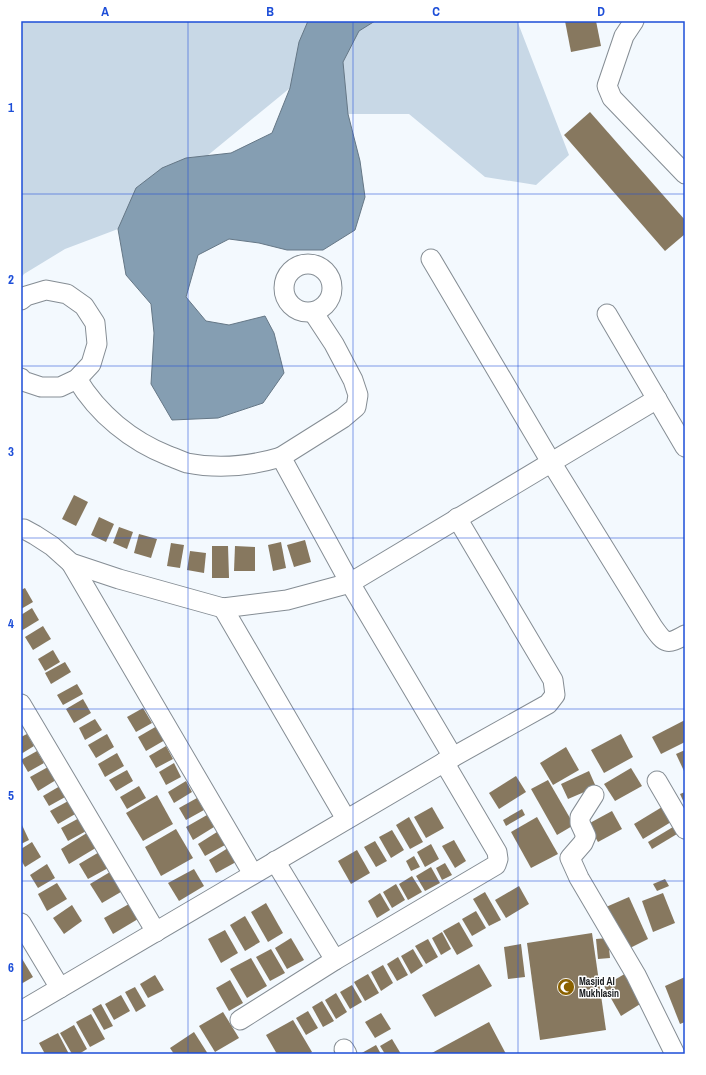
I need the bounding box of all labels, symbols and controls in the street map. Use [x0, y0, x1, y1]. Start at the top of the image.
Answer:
text: A [101, 3, 109, 20]
text: B [266, 3, 274, 20]
text: C [432, 3, 440, 20]
text: D [597, 3, 605, 20]
text: 1 [8, 99, 14, 116]
text: 2 [8, 271, 14, 288]
text: 3 [8, 443, 14, 460]
text: 4 [8, 615, 14, 632]
text: 5 [8, 787, 14, 804]
text: 6 [8, 959, 14, 976]
place label: Masjid Al Mukhlasin [579, 975, 619, 1000]
mosque icon: Masjid Al Mukhlasin [556, 977, 576, 997]

